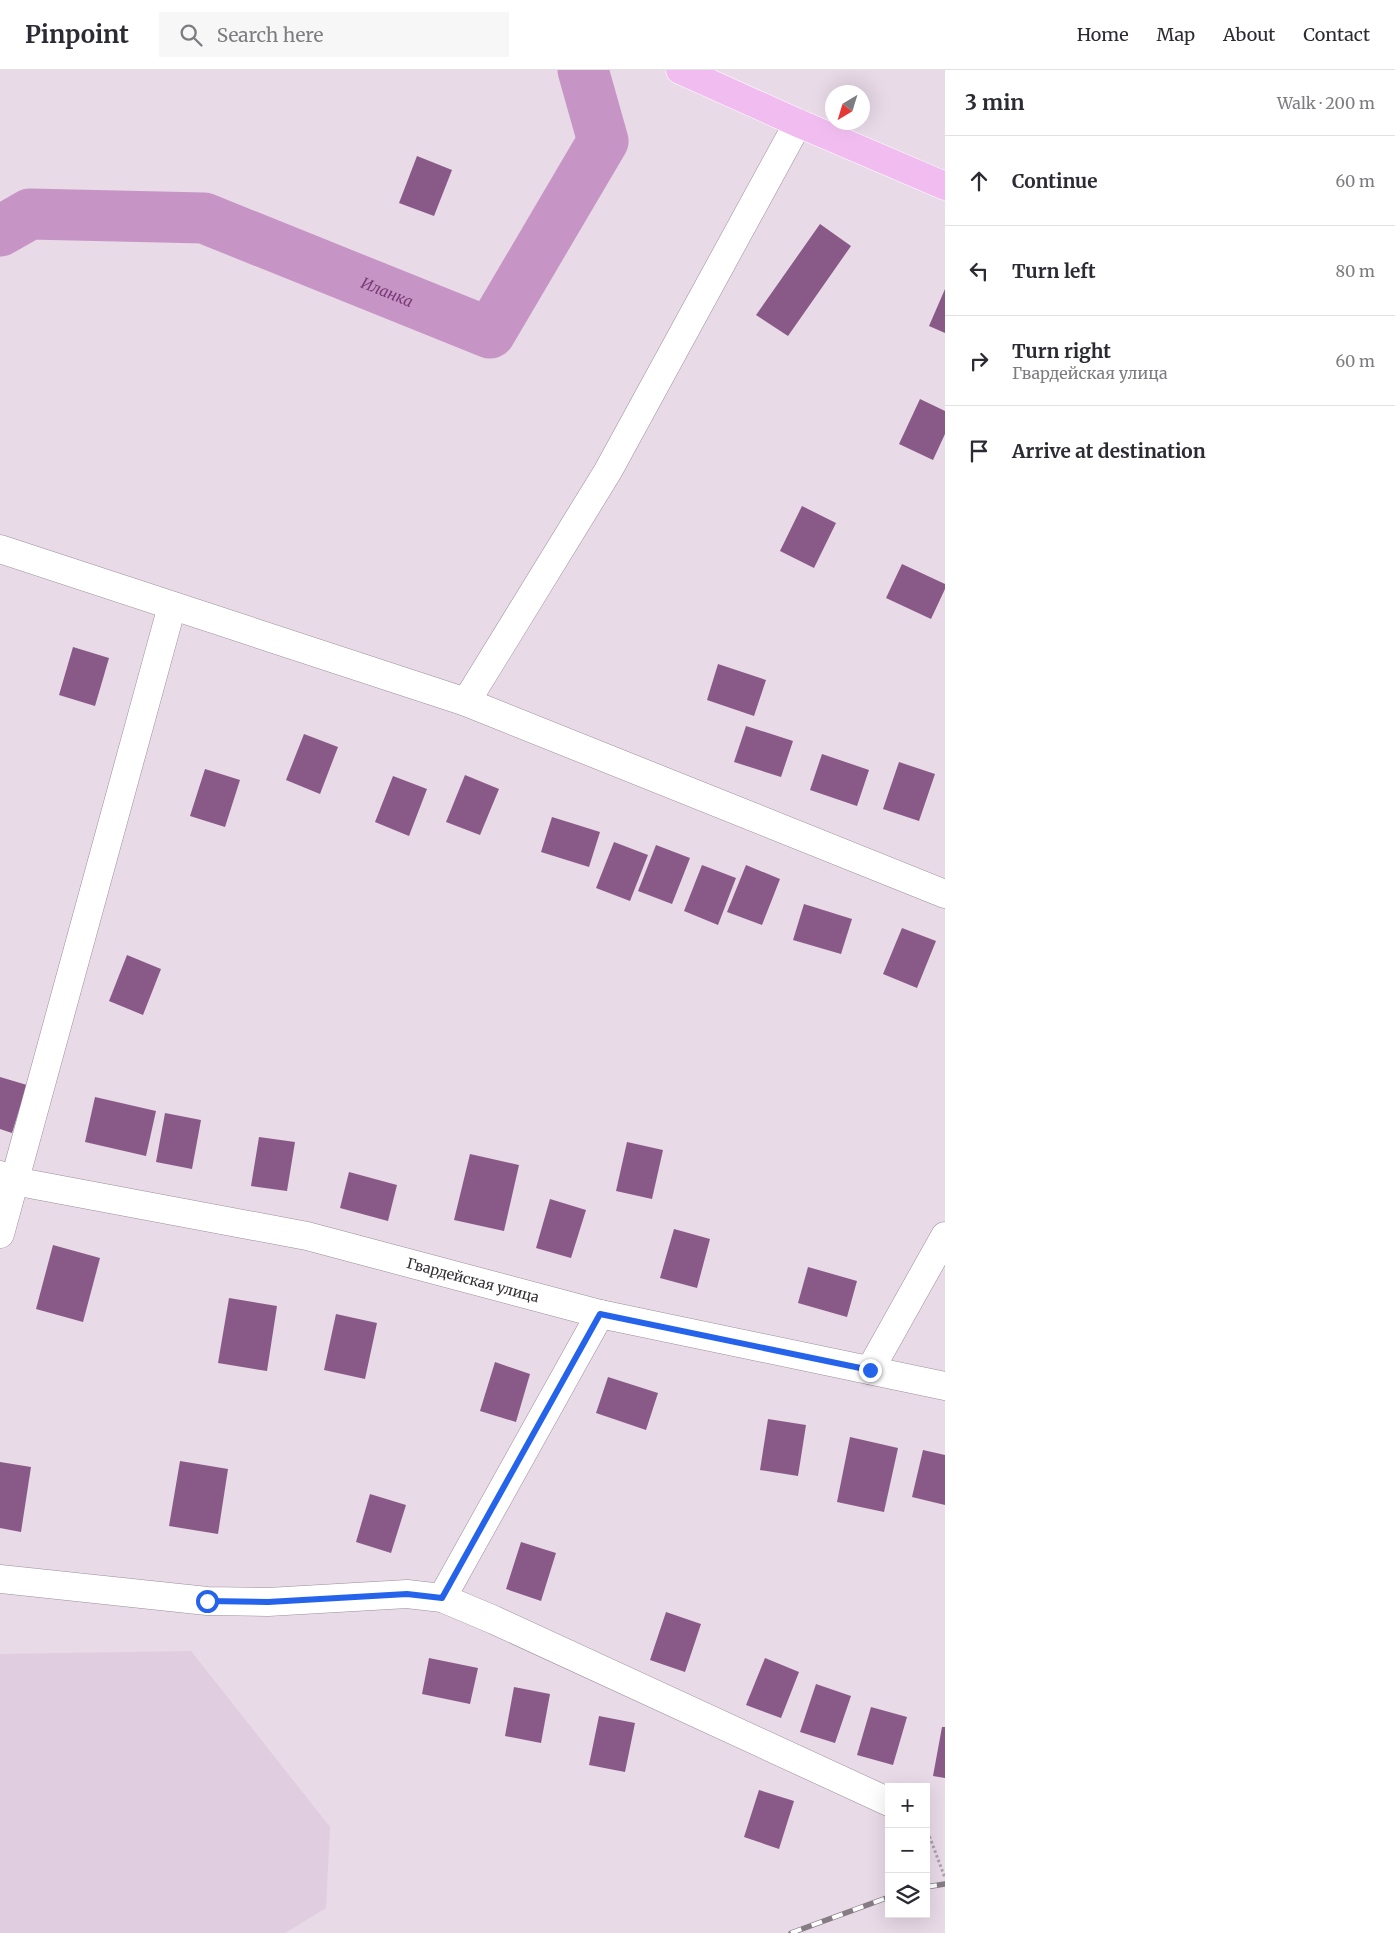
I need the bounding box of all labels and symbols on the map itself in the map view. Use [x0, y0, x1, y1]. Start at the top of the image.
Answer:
north arrow [825, 85, 870, 130]
water label: Иланка [358, 273, 416, 311]
street label: Гвардейская улица [405, 1254, 542, 1307]
route end [859, 1359, 882, 1382]
route start [196, 1590, 219, 1613]

